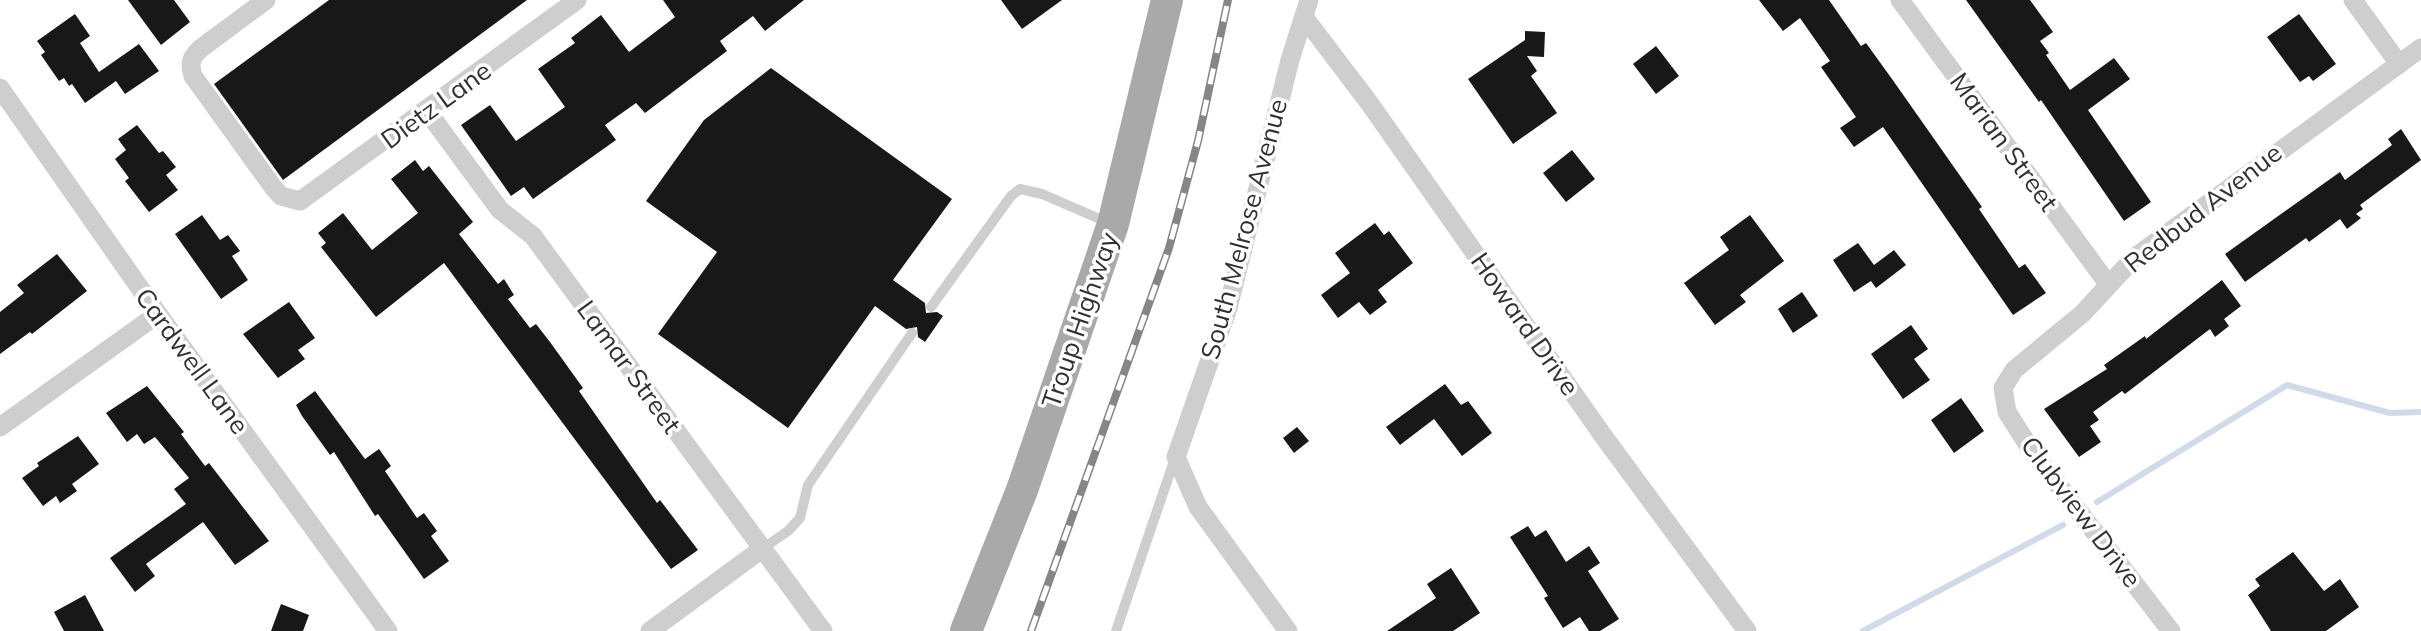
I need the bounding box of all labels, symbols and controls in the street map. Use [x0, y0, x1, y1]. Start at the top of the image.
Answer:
street label: Dietz Lane [374, 54, 497, 156]
street label: Marian Street [1943, 66, 2066, 217]
street label: South Melrose Avenue [1193, 95, 1294, 363]
street label: Redbud Avenue [2117, 136, 2288, 279]
street label: Troup Highway [1034, 227, 1125, 412]
street label: Howard Drive [1464, 246, 1587, 402]
street label: Cardwell Lane [128, 281, 257, 440]
street label: Lamar Street [570, 294, 689, 440]
street label: Clubview Drive [2014, 430, 2149, 594]

